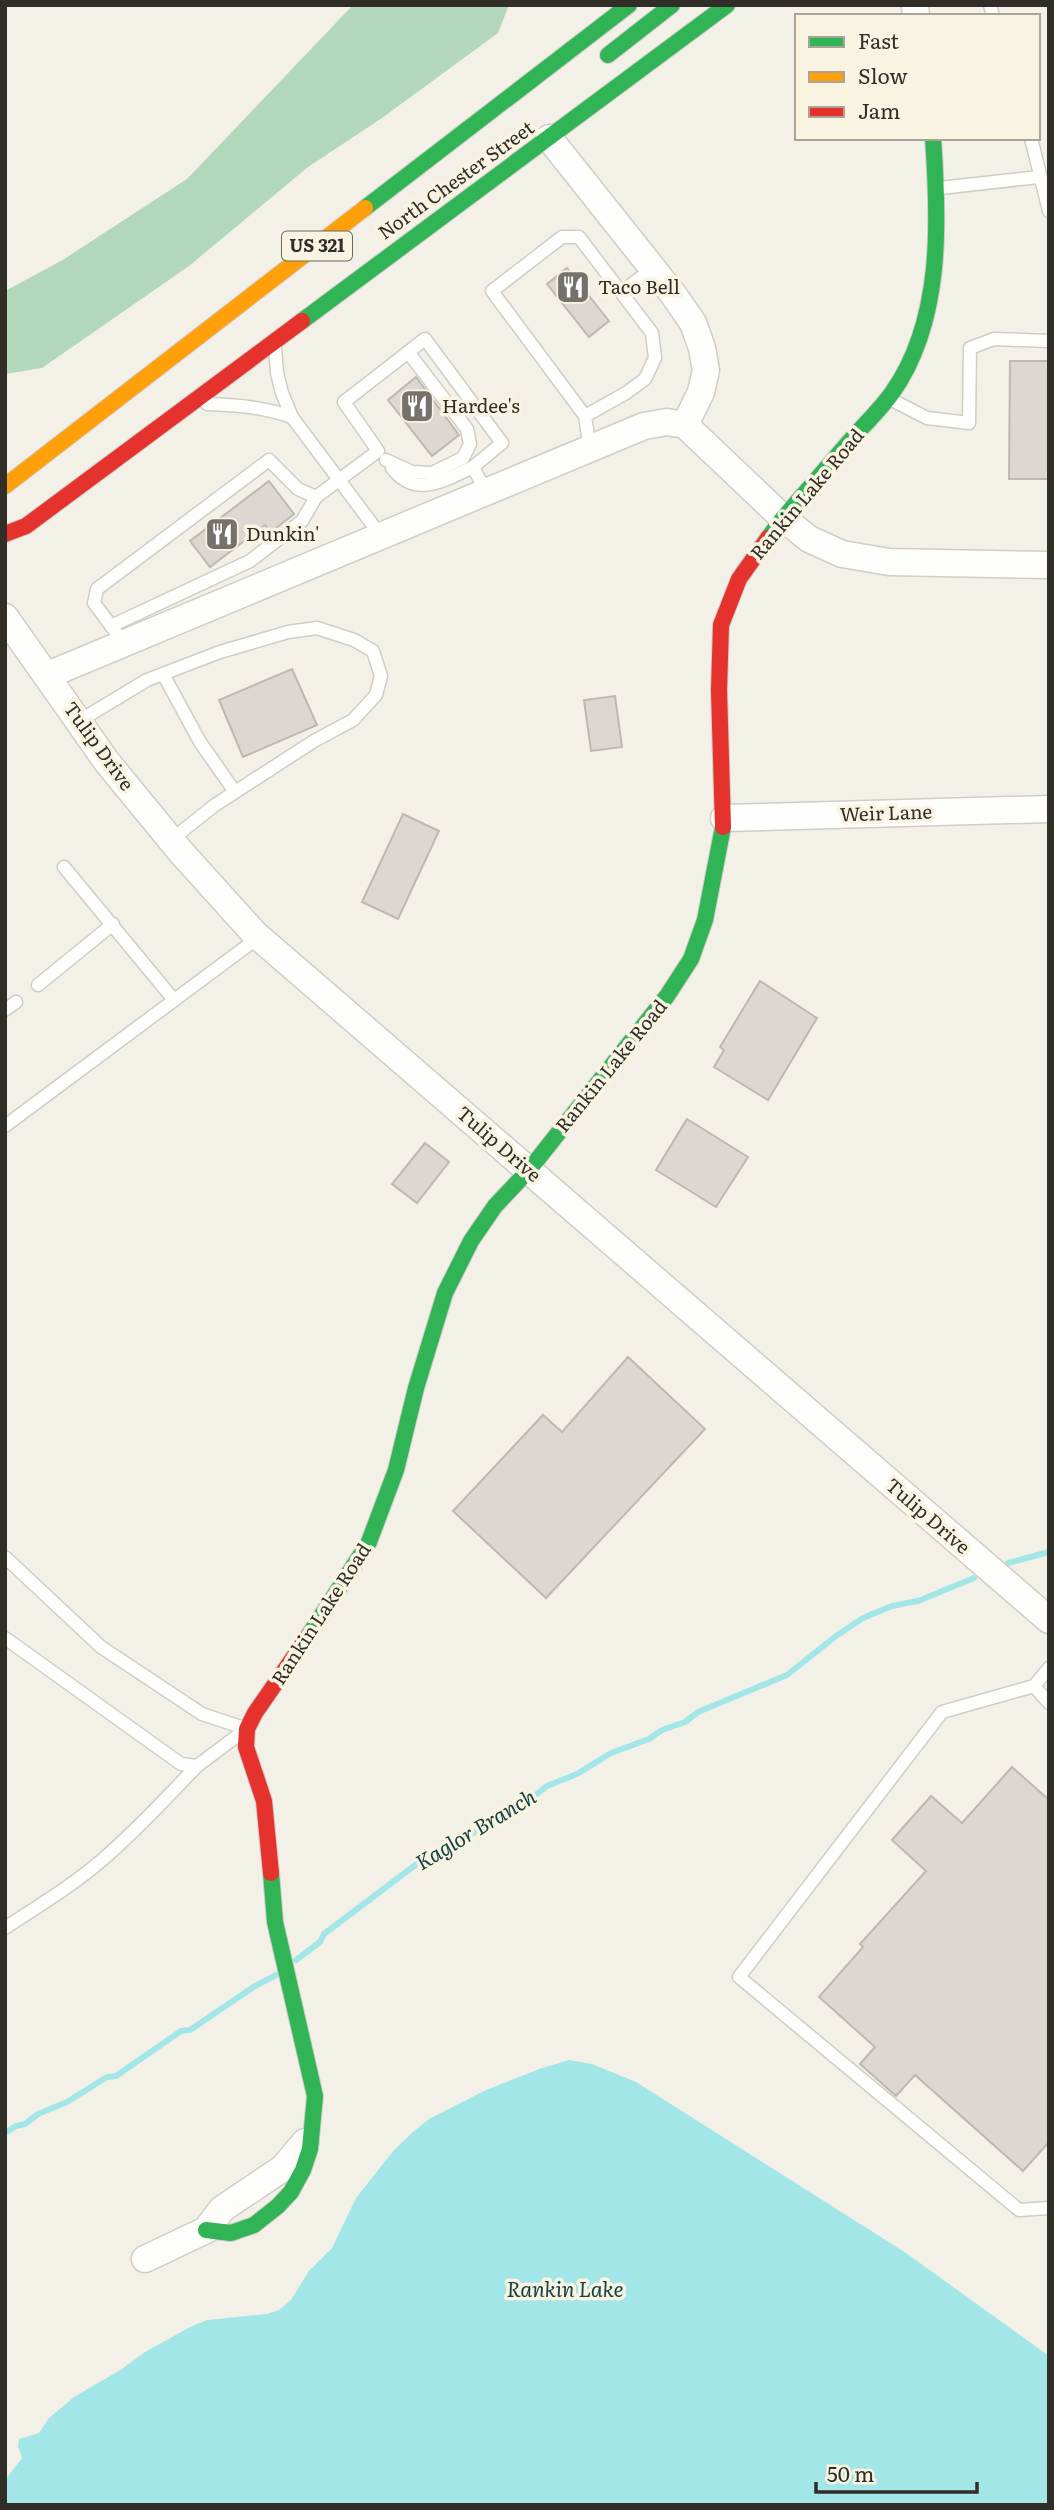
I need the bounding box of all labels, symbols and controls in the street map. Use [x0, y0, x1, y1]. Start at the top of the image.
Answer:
legend [795, 14, 1040, 140]
text: Fast [858, 24, 899, 55]
text: Slow [858, 59, 908, 90]
text: Jam [858, 94, 900, 125]
street label: North Chester Street [372, 113, 539, 245]
road number: US 321 [282, 232, 352, 260]
restaurant icon: Taco Bell [554, 268, 592, 306]
place label: Taco Bell [598, 272, 680, 300]
restaurant icon: Hardee's [398, 387, 436, 425]
place label: Hardee's [442, 391, 520, 419]
street label: Rankin Lake Road [743, 421, 870, 565]
restaurant icon: Dunkin' [203, 515, 241, 553]
place label: Dunkin' [246, 519, 319, 547]
street label: Tulip Drive [58, 695, 142, 796]
street label: Weir Lane [839, 796, 933, 828]
street label: Rankin Lake Road [548, 993, 673, 1138]
street label: Tulip Drive [451, 1099, 548, 1188]
street label: Tulip Drive [880, 1471, 977, 1560]
street label: Rankin Lake Road [264, 1537, 377, 1690]
water label: Kaglor Branch [409, 1779, 541, 1876]
water label: Rankin Lake [506, 2272, 624, 2303]
scale bar [816, 2450, 977, 2494]
text: 50 m [827, 2457, 874, 2488]

